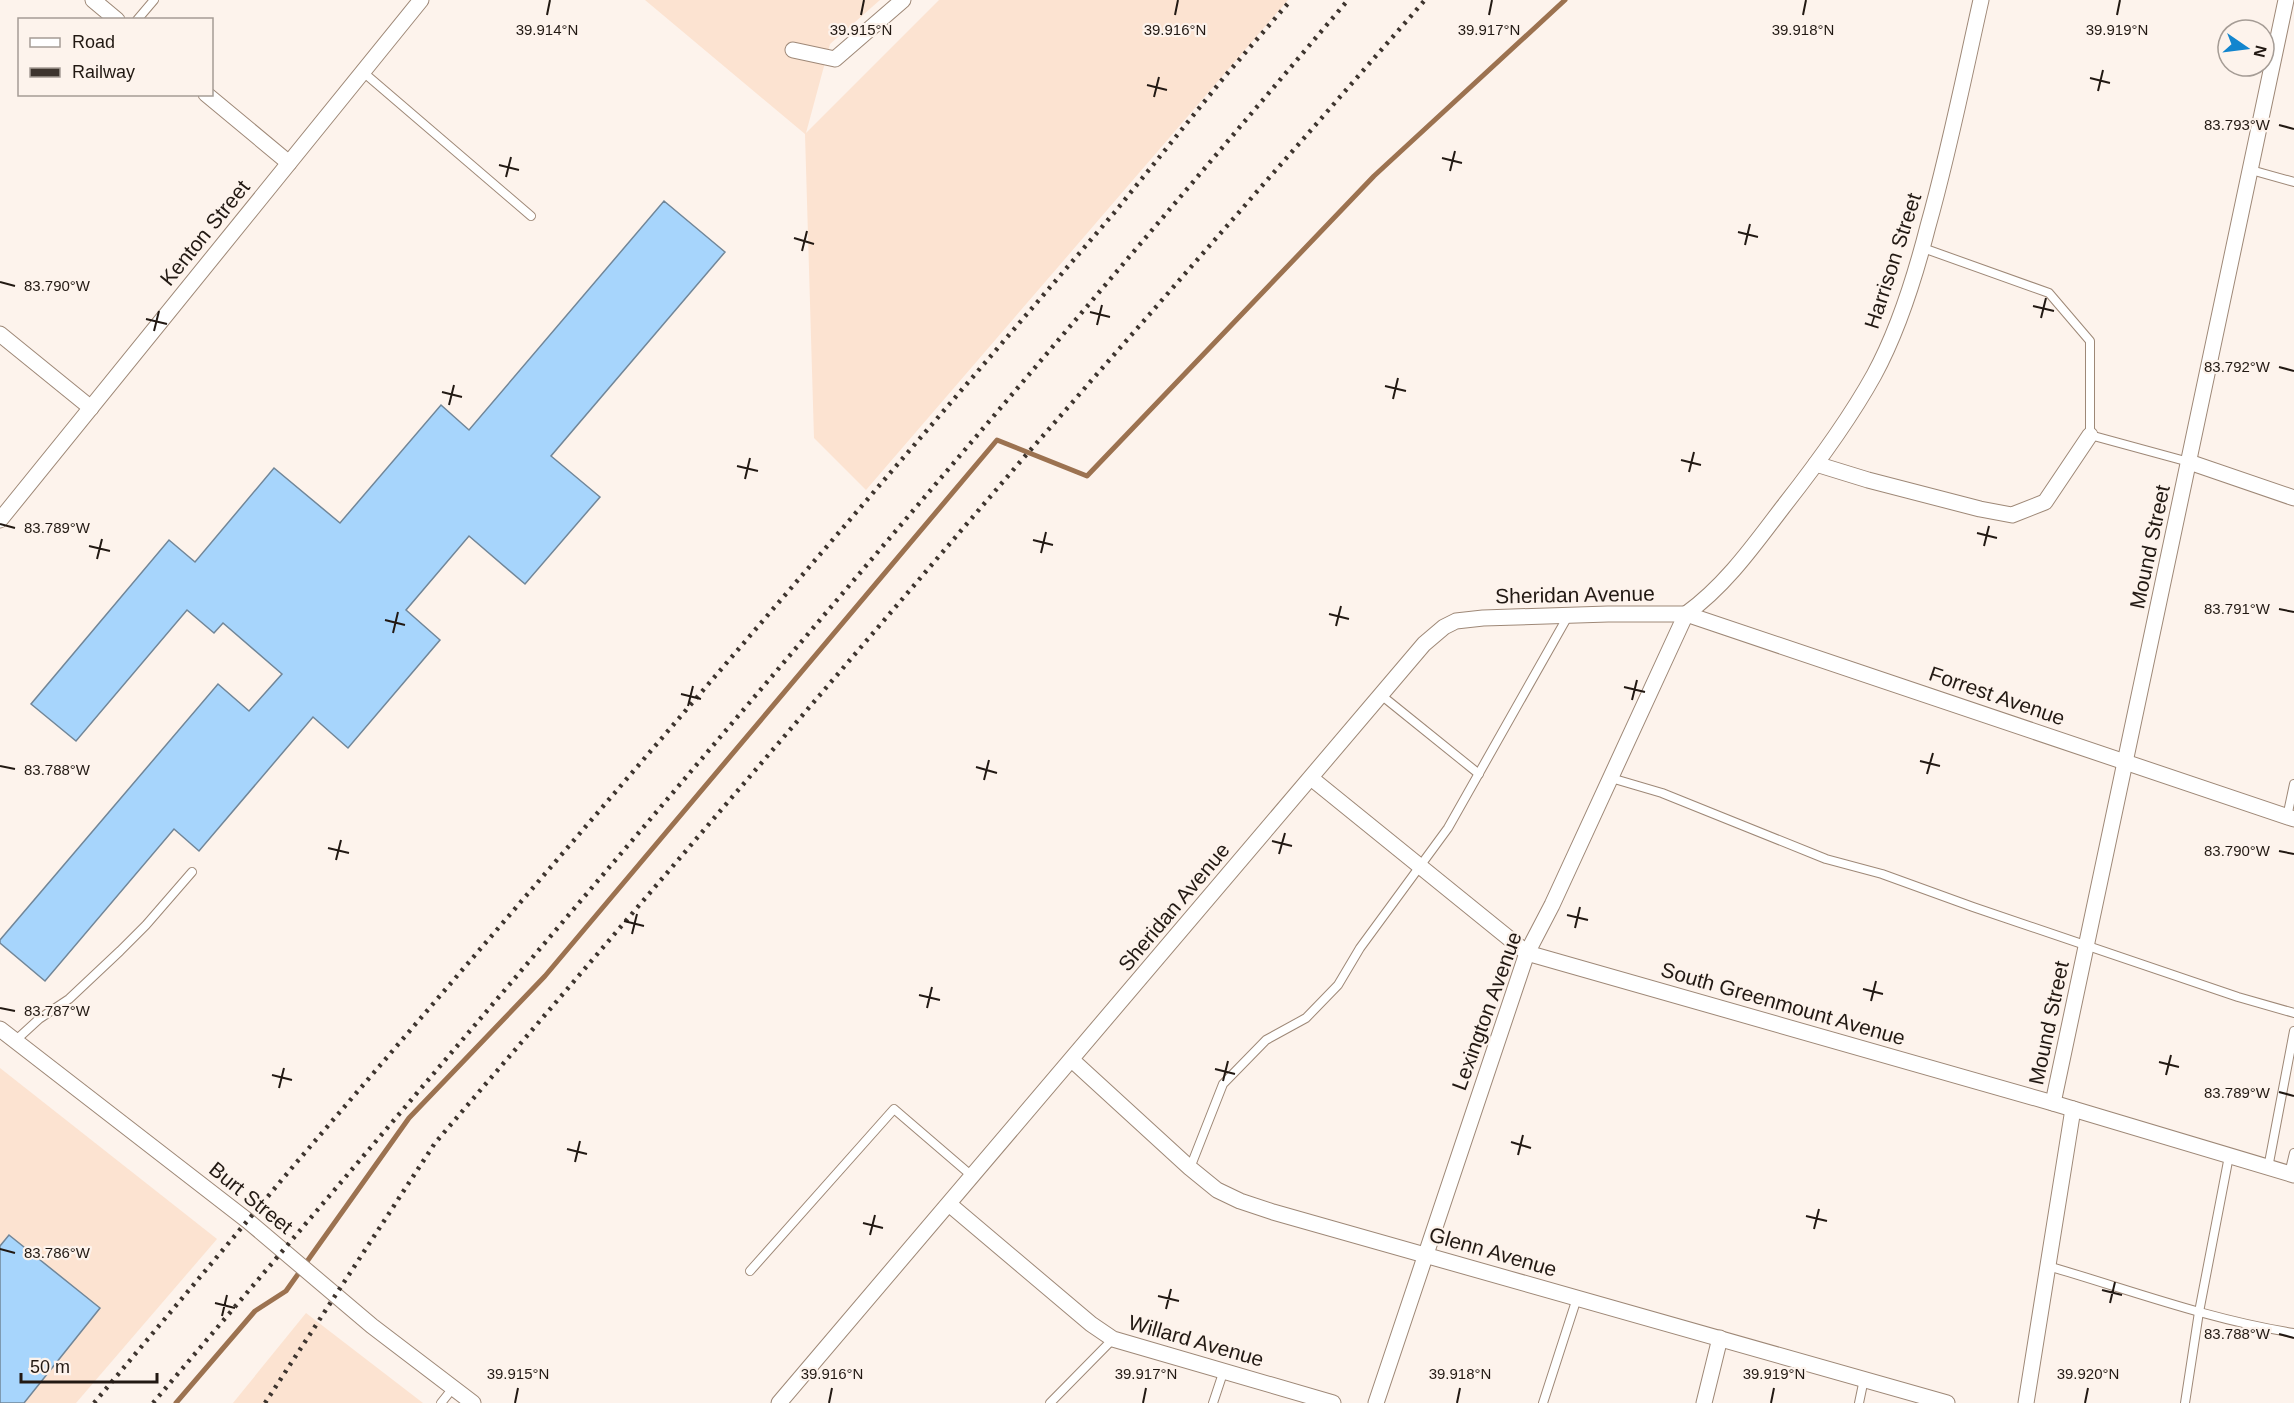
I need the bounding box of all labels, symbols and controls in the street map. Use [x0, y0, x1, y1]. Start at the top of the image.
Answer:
legend [18, 18, 213, 96]
north arrow [2216, 18, 2276, 78]
text: 39.914°N [516, 21, 578, 38]
text: 39.915°N [830, 21, 892, 38]
text: 39.916°N [1144, 21, 1206, 38]
text: 39.917°N [1458, 21, 1520, 38]
text: 39.918°N [1772, 21, 1834, 38]
text: 39.919°N [2086, 21, 2148, 38]
text: Road [72, 32, 115, 52]
text: N [2250, 44, 2270, 59]
text: Railway [72, 62, 135, 82]
text: 83.793°W [2204, 116, 2271, 133]
street label: Kenton Street [155, 175, 254, 290]
street label: Harrison Street [1860, 190, 1925, 332]
text: 83.790°W [24, 277, 91, 294]
text: 83.792°W [2204, 358, 2271, 375]
street label: Mound Street [2125, 483, 2174, 611]
text: 83.789°W [24, 519, 91, 536]
street label: Sheridan Avenue [1495, 582, 1655, 607]
text: 83.791°W [2204, 600, 2271, 617]
street label: Forrest Avenue [1926, 662, 2068, 730]
text: 83.788°W [24, 761, 91, 778]
street label: Sheridan Avenue [1114, 838, 1234, 975]
text: 83.790°W [2204, 842, 2271, 859]
street label: Lexington Avenue [1447, 929, 1526, 1093]
street label: South Greenmount Avenue [1658, 958, 1908, 1049]
street label: Mound Street [2024, 959, 2073, 1087]
text: 83.787°W [24, 1002, 91, 1019]
text: 83.789°W [2204, 1084, 2271, 1101]
street label: Burt Street [205, 1157, 298, 1238]
street label: Glenn Avenue [1427, 1222, 1560, 1281]
text: 83.786°W [24, 1244, 91, 1261]
street label: Willard Avenue [1126, 1310, 1266, 1371]
text: 83.788°W [2204, 1325, 2271, 1342]
scale bar [21, 1346, 158, 1384]
text: 50 m [30, 1357, 70, 1377]
text: 39.915°N [487, 1365, 549, 1382]
text: 39.916°N [801, 1365, 863, 1382]
text: 39.917°N [1115, 1365, 1177, 1382]
text: 39.918°N [1429, 1365, 1491, 1382]
text: 39.919°N [1743, 1365, 1805, 1382]
text: 39.920°N [2057, 1365, 2119, 1382]

